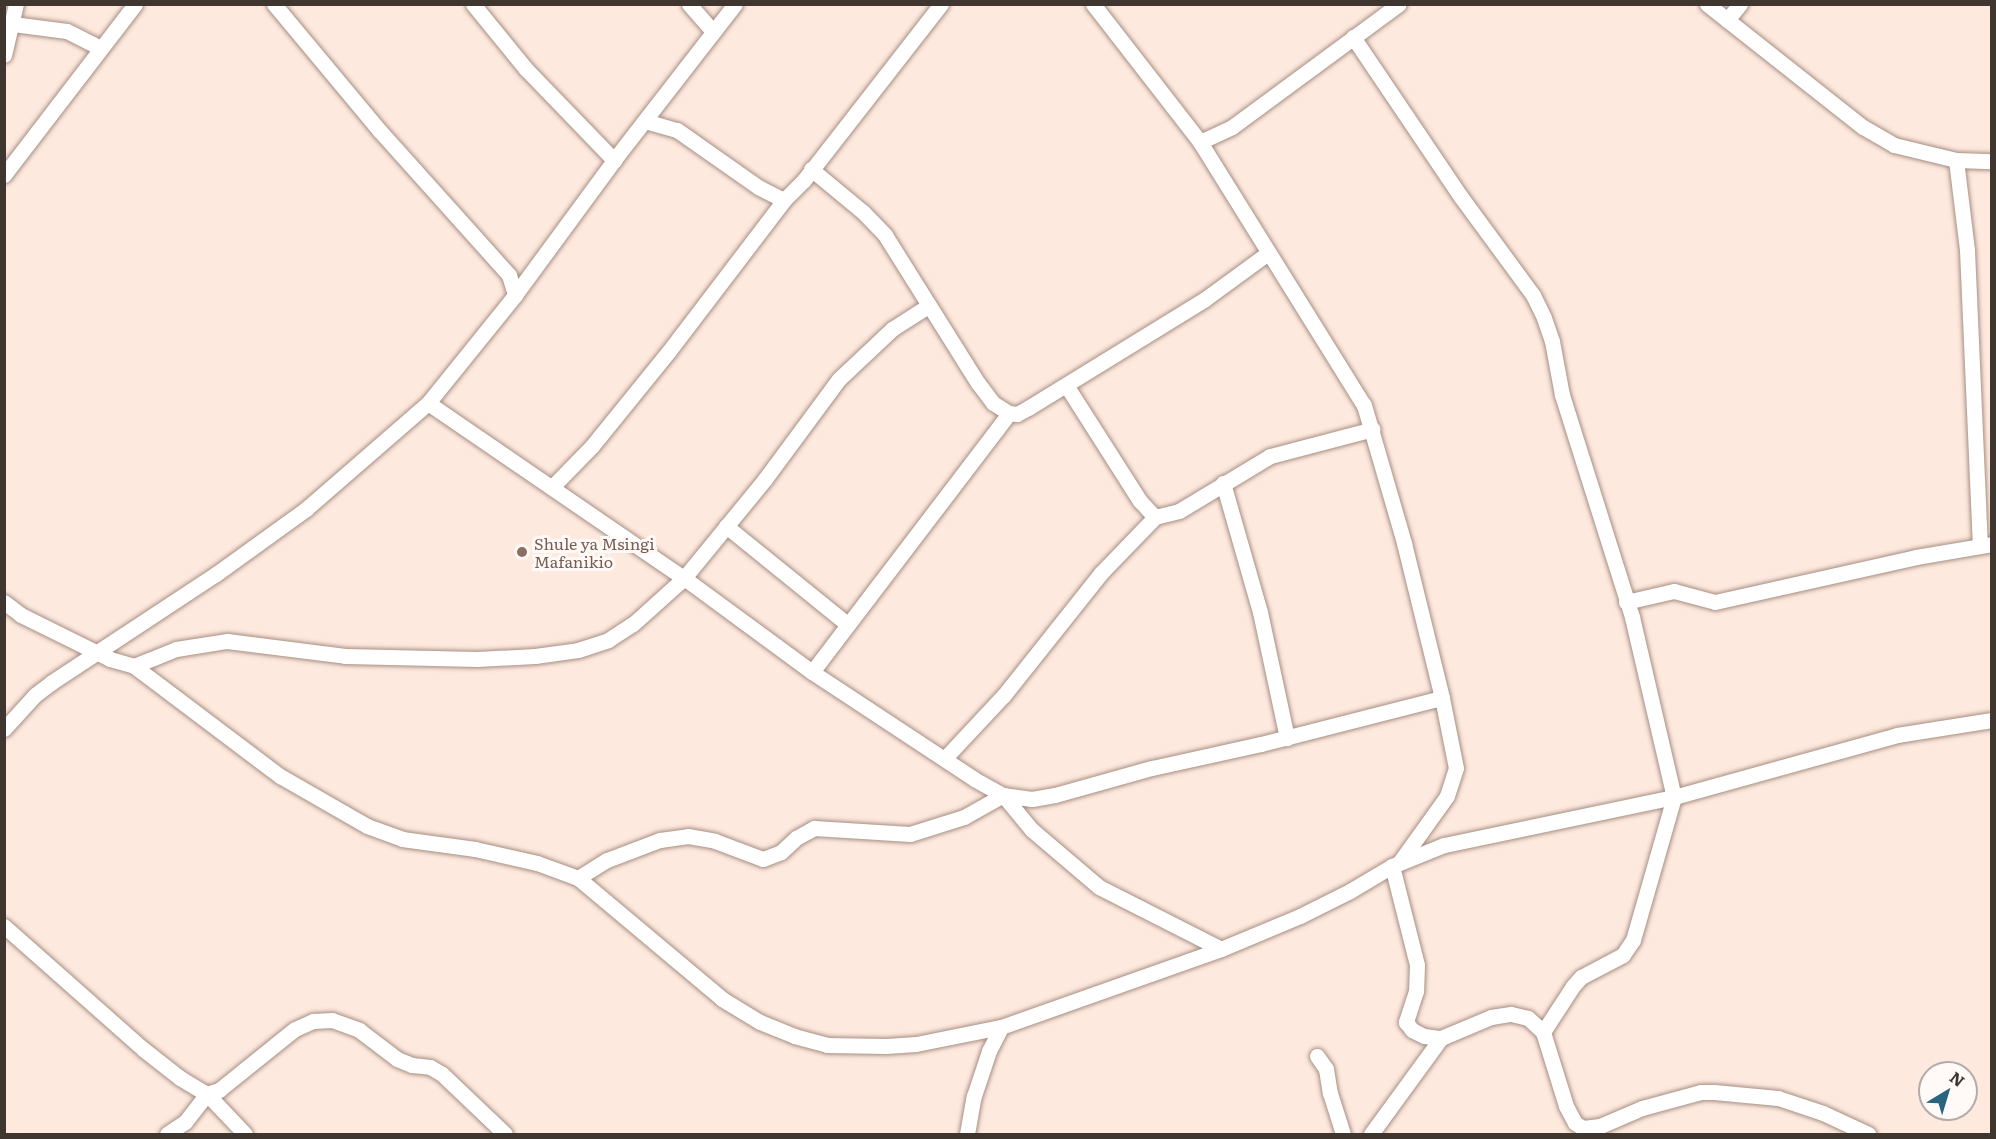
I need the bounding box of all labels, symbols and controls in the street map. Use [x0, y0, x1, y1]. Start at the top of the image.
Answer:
place label: Shule ya Msingi Mafanikio [534, 533, 655, 571]
marker: Shule ya Msingi Mafanikio [515, 545, 529, 559]
north arrow [1918, 1061, 1978, 1121]
text: N [1945, 1065, 1971, 1092]

